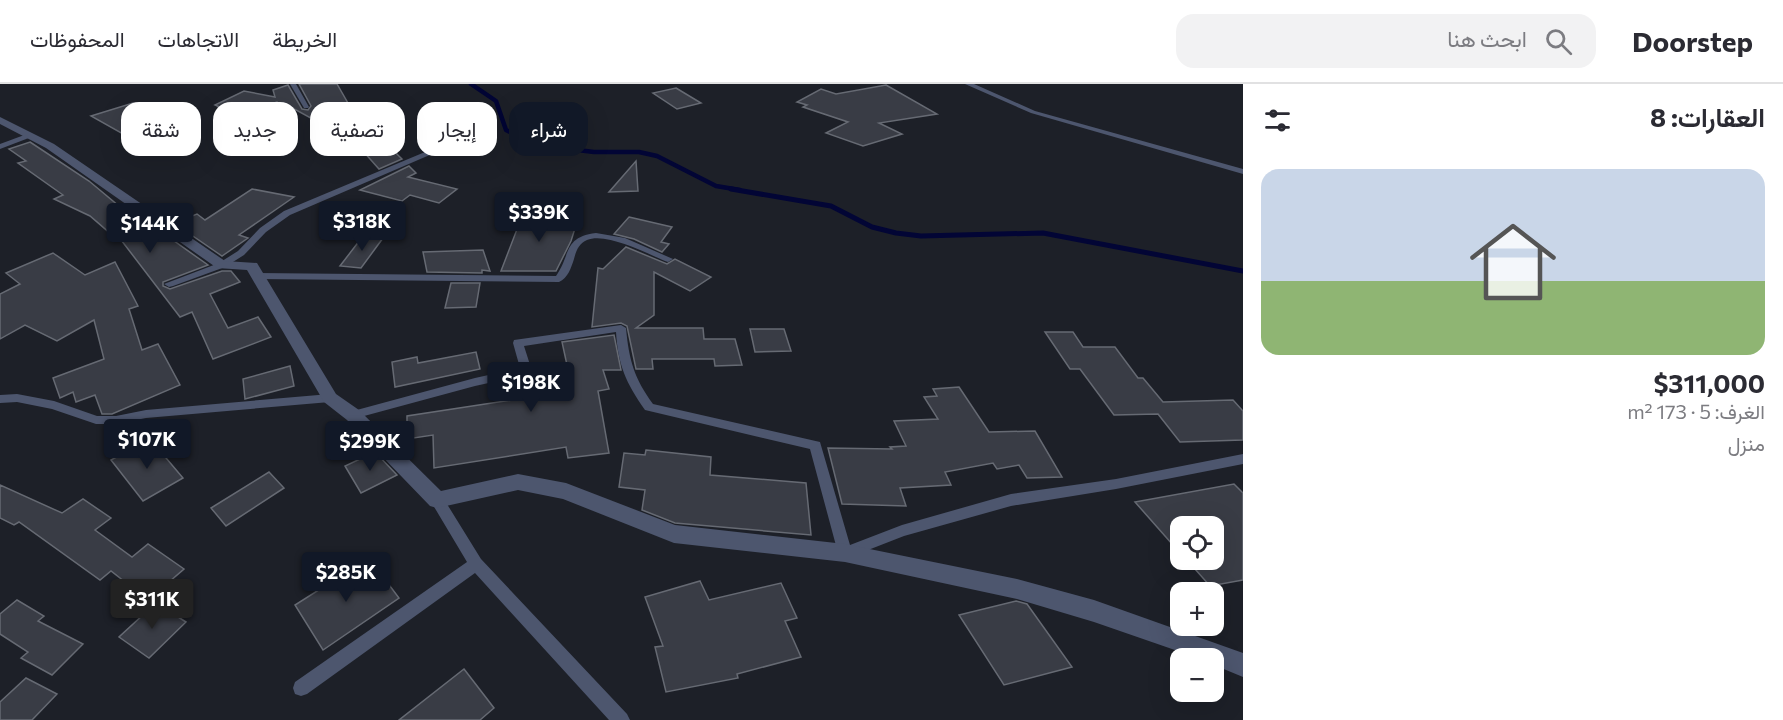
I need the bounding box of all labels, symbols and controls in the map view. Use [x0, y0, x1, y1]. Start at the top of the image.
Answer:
search box [1176, 14, 1596, 68]
text: Doorstep [1632, 24, 1753, 58]
text: ابحث هنا [1447, 25, 1527, 52]
icon: search [1542, 25, 1575, 58]
text: المحفوظات [30, 26, 125, 51]
text: الاتجاهات [158, 26, 239, 51]
text: الخريطة [272, 26, 337, 51]
text: العقارات: 8 [1650, 101, 1765, 132]
chip: شقة [121, 102, 201, 156]
chip: جديد [213, 102, 298, 156]
chip: تصفية [310, 102, 405, 156]
chip: إيجار [417, 102, 497, 156]
chip: شراء [509, 102, 588, 156]
icon: filters [1261, 104, 1294, 137]
pin: $339K [497, 192, 581, 243]
text: $339K [509, 199, 569, 223]
pin: $318K [320, 201, 404, 252]
pin: $144K [108, 203, 192, 254]
text: $318K [333, 208, 391, 232]
icon: home [1459, 208, 1567, 316]
text: $144K [120, 210, 180, 234]
pin: $198K [489, 362, 573, 413]
text: $311,000 [1653, 367, 1765, 398]
text: $198K [501, 369, 561, 393]
text: الغرف: 5 · 173 m² [1627, 399, 1765, 423]
pin: $107K [105, 419, 189, 470]
pin: $299K [328, 421, 412, 472]
text: $107K [118, 426, 176, 450]
text: $299K [339, 428, 401, 452]
text: منزل [1728, 431, 1765, 455]
map controls [1170, 516, 1224, 702]
button: locate [1170, 516, 1224, 570]
pin: $285K [304, 552, 388, 603]
text: $285K [316, 559, 376, 583]
pin: $311K [110, 579, 194, 630]
button: + [1170, 582, 1224, 636]
text: $311K [124, 586, 180, 610]
button: − [1170, 648, 1224, 702]

